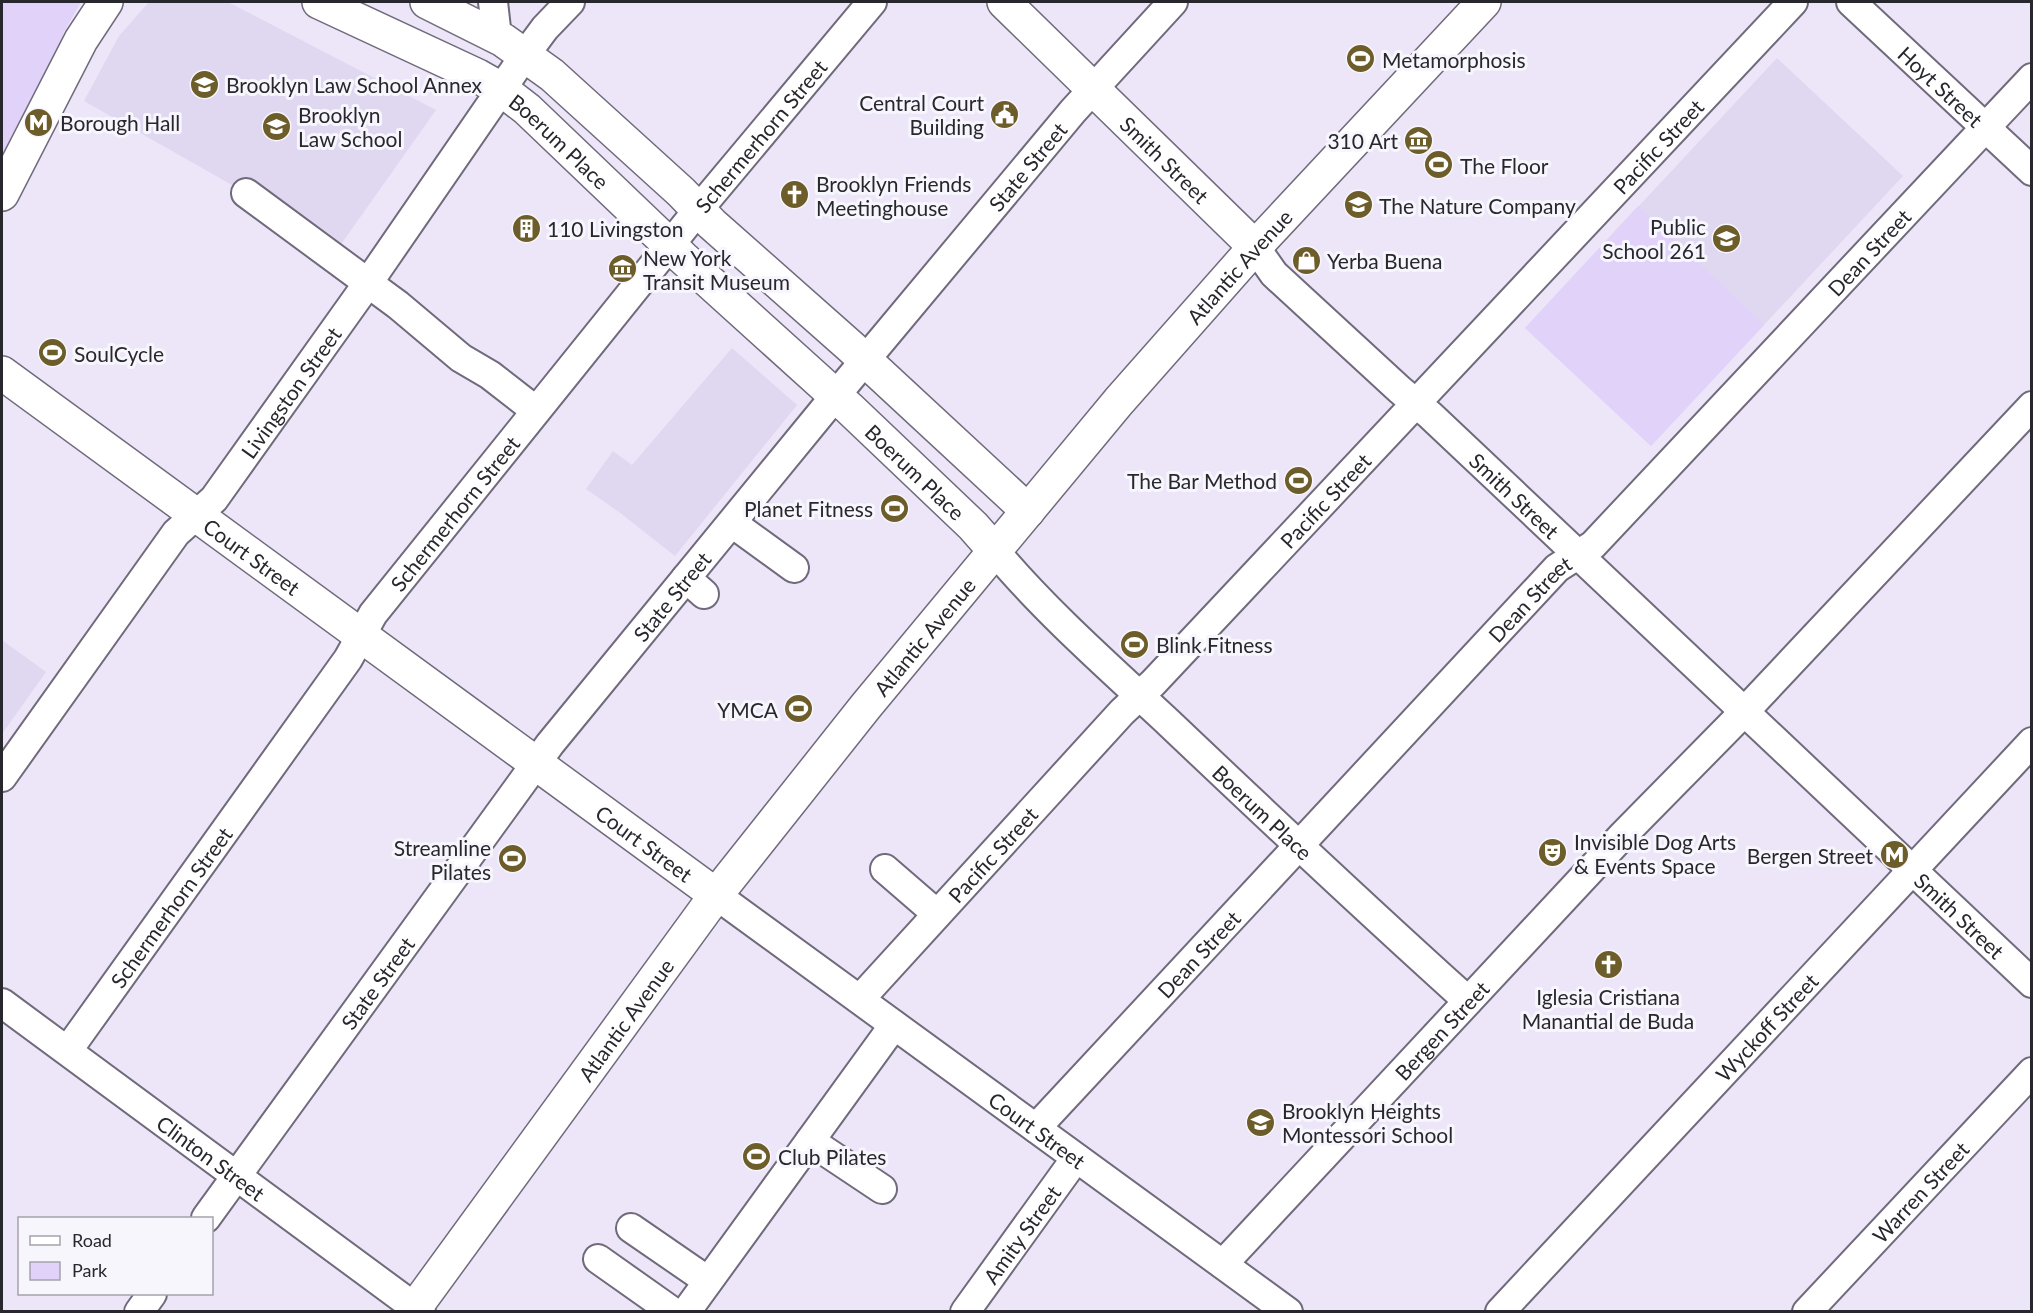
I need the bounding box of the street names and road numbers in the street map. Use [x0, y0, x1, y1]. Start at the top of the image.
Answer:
street label: Hoyt Street [1894, 41, 1989, 132]
street label: Schermerhorn Street [689, 54, 832, 217]
street label: Boerum Place [505, 88, 615, 193]
street label: Pacific Street [1607, 93, 1708, 198]
street label: Smith Street [1116, 111, 1215, 208]
street label: State Street [983, 116, 1072, 216]
street label: Dean Street [1822, 203, 1916, 300]
street label: Atlantic Avenue [1181, 204, 1297, 329]
street label: Livingston Street [235, 321, 346, 463]
street label: Boerum Place [861, 418, 970, 524]
street label: Schermerhorn Street [384, 430, 524, 595]
street label: Pacific Street [1274, 447, 1376, 553]
street label: Smith Street [1465, 447, 1565, 543]
street label: Court Street [199, 512, 306, 600]
street label: State Street [627, 546, 715, 646]
street label: Dean Street [1483, 550, 1576, 647]
street label: Atlantic Avenue [868, 572, 980, 700]
street label: Boerum Place [1208, 759, 1318, 864]
street label: Court Street [591, 799, 698, 887]
street label: Pacific Street [942, 801, 1042, 907]
street label: Schermerhorn Street [105, 821, 237, 992]
street label: Smith Street [1910, 867, 2010, 963]
street label: Dean Street [1152, 905, 1245, 1002]
street label: State Street [335, 931, 419, 1034]
street label: Atlantic Avenue [572, 953, 678, 1086]
street label: Wyckoff Street [1710, 968, 1823, 1086]
street label: Bergen Street [1389, 975, 1494, 1085]
street label: Court Street [984, 1086, 1091, 1173]
street label: Clinton Street [153, 1109, 270, 1205]
street label: Warren Street [1866, 1136, 1974, 1247]
street label: Amity Street [977, 1180, 1065, 1288]

